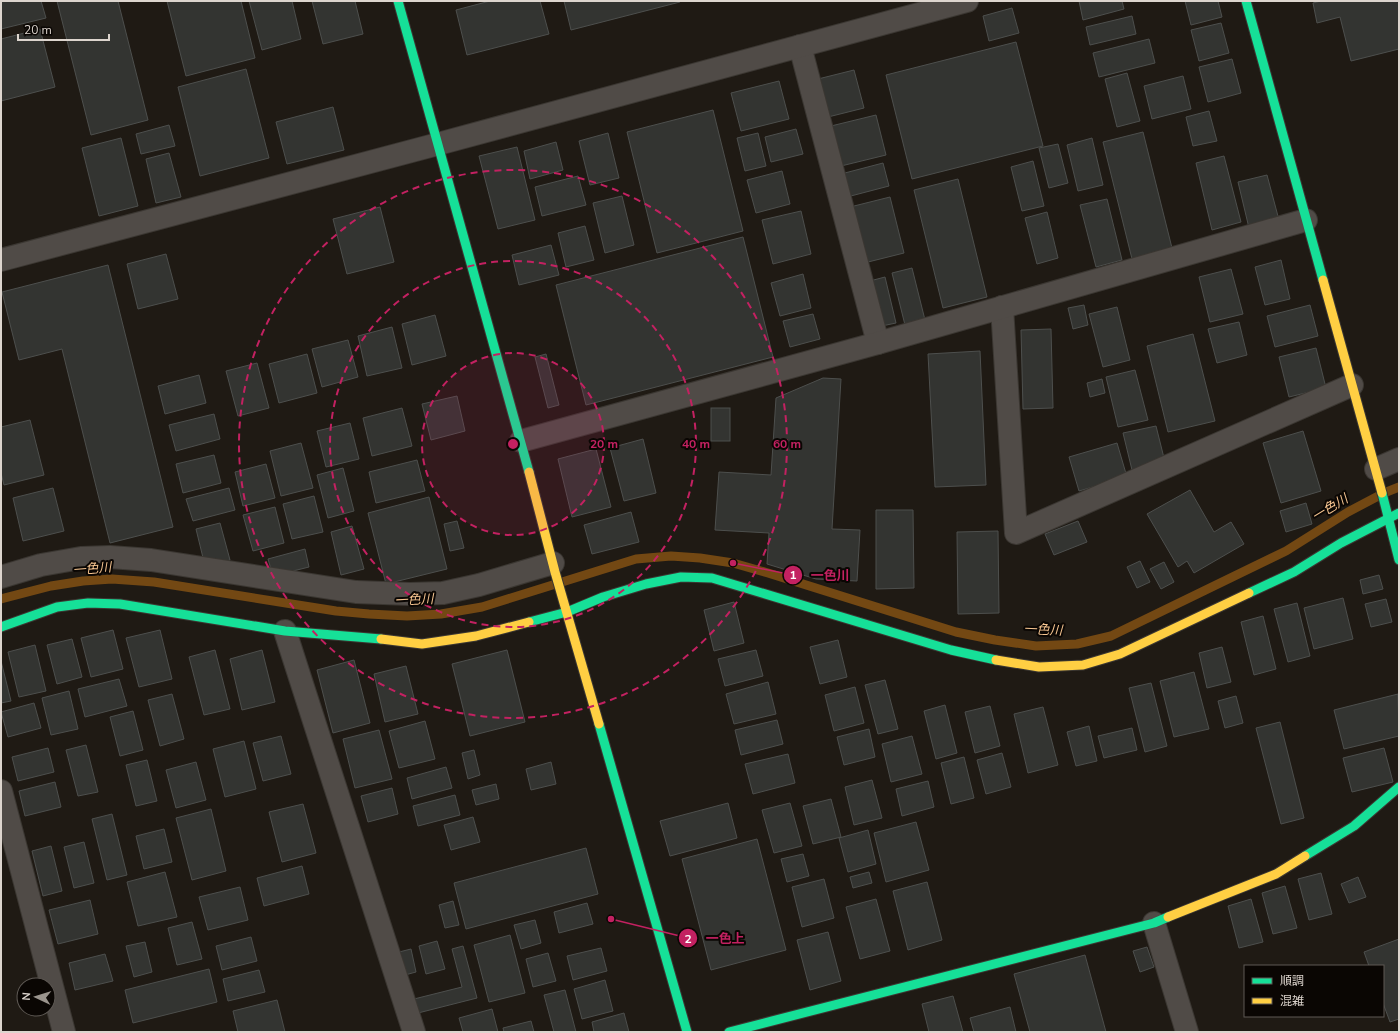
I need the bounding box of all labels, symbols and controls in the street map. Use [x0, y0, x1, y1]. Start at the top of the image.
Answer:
scale bar [18, 16, 109, 42]
text: 20 m [24, 22, 52, 38]
text: 20 m [590, 436, 618, 452]
text: 40 m [682, 436, 710, 452]
text: 60 m [773, 436, 801, 452]
centre of rings [506, 437, 520, 451]
water label: 一色川 [1309, 489, 1353, 526]
water label: 一色川 [72, 558, 114, 580]
callout: 一色川 [783, 563, 858, 588]
text: 1 [789, 567, 797, 583]
text: 一色川 [810, 567, 850, 585]
water label: 一色川 [394, 590, 436, 610]
water label: 一色川 [1023, 620, 1065, 640]
callout: 一色上 [678, 926, 753, 951]
text: 一色上 [705, 930, 745, 948]
text: 2 [684, 931, 692, 947]
legend [1244, 965, 1384, 1017]
text: 順調 [1280, 973, 1304, 989]
north arrow [16, 977, 56, 1017]
text: N [19, 992, 34, 1001]
text: 混雑 [1280, 993, 1304, 1009]

